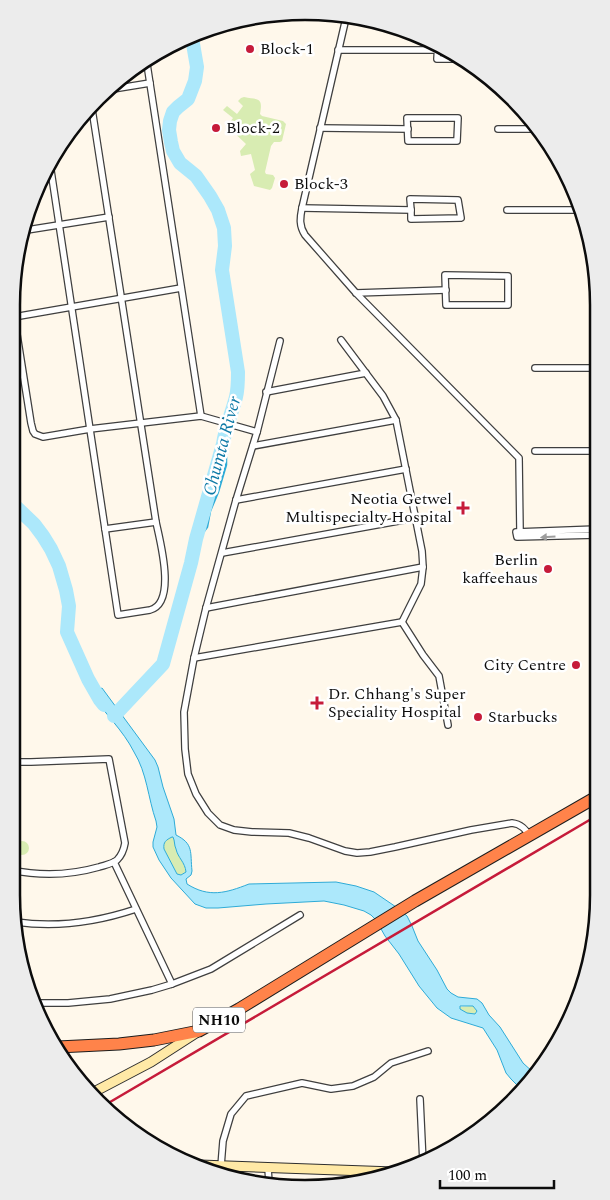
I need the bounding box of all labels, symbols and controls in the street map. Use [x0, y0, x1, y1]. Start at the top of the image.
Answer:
place label: Block-1 [260, 37, 314, 61]
marker: Block-1 [244, 43, 256, 55]
place label: Block-2 [226, 116, 280, 140]
marker: Block-2 [210, 122, 222, 134]
place label: Block-3 [294, 172, 348, 196]
marker: Block-3 [278, 178, 290, 190]
water label: Chumta River [196, 393, 248, 499]
place label: Neotia Getwel Multispecialty Hospital [285, 487, 452, 529]
marker: Neotia Getwel Multispecialty Hospital [456, 501, 470, 515]
one-way arrow [540, 533, 556, 541]
place label: Berlin kaffeehaus [462, 548, 538, 590]
marker: Berlin kaffeehaus [542, 563, 554, 575]
place label: City Centre [483, 653, 566, 677]
marker: City Centre [570, 659, 582, 671]
place label: Dr. Chhang's Super Speciality Hospital [328, 682, 466, 724]
marker: Dr. Chhang's Super Speciality Hospital [310, 696, 324, 710]
place label: Starbucks [488, 705, 558, 729]
marker: Starbucks [472, 711, 484, 723]
road number: NH10 [193, 1008, 245, 1032]
scale bar [440, 1158, 554, 1190]
text: 100 m [448, 1164, 487, 1187]

